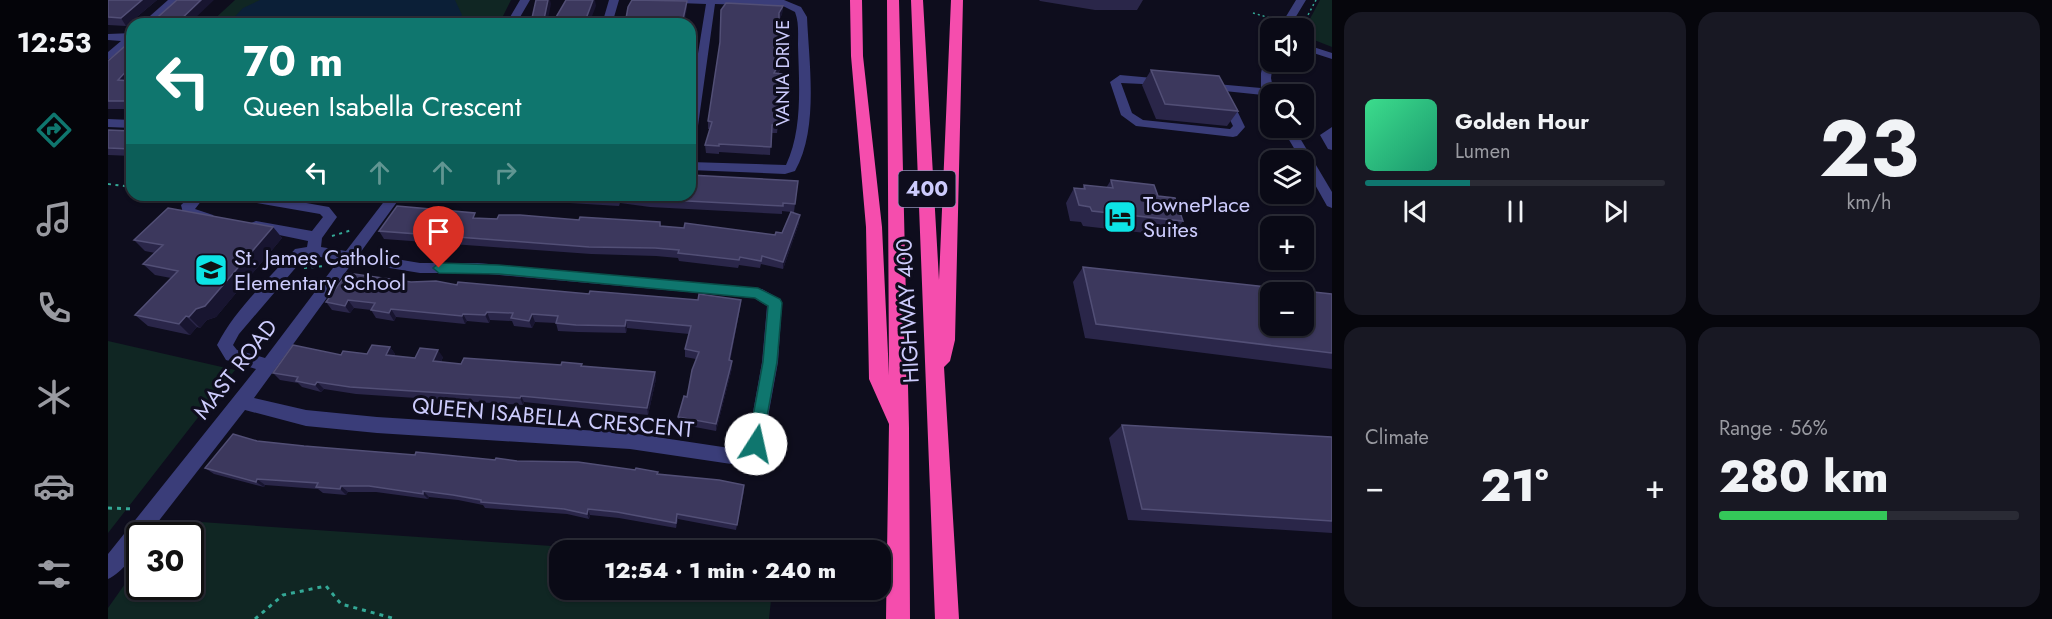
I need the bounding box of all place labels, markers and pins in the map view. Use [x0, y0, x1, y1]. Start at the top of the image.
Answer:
place label: TownePlace Suites [1143, 188, 1250, 245]
hotel icon: TownePlace Suites [1102, 199, 1138, 235]
pin [413, 206, 464, 268]
place label: St. James Catholic Elementary School [234, 241, 406, 298]
school or university icon: St. James Catholic Elementary School [193, 252, 229, 288]

